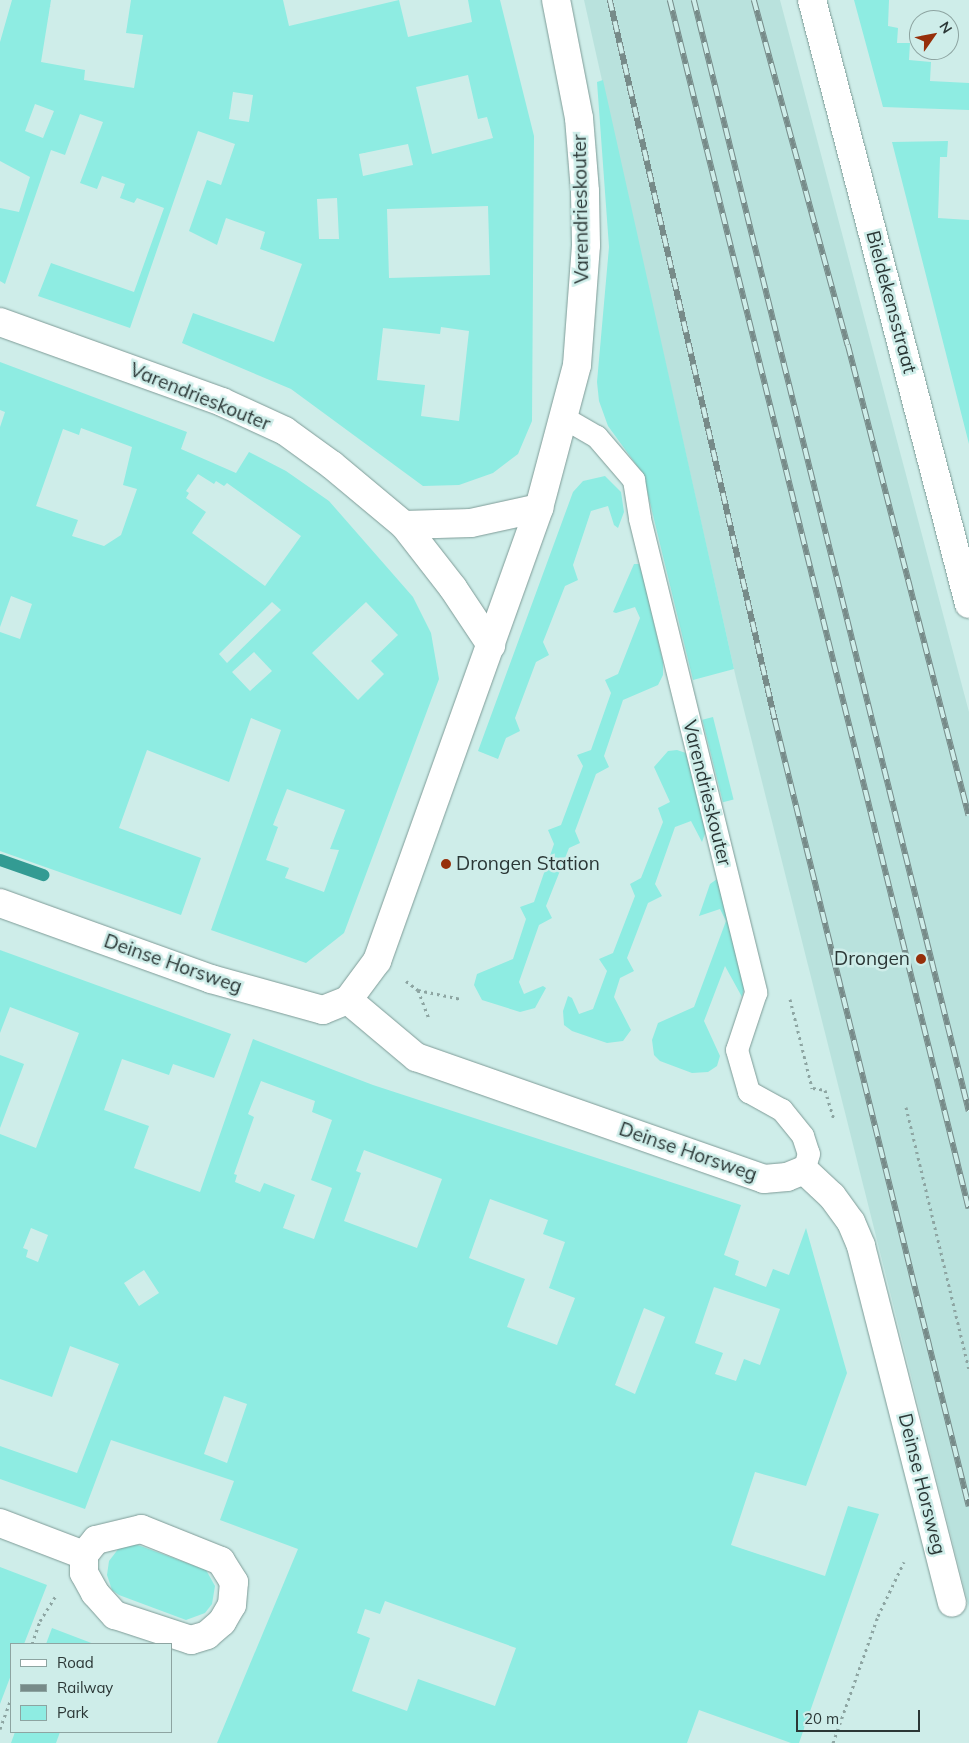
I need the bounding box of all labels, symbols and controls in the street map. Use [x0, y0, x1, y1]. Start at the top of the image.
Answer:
north arrow [909, 10, 959, 60]
text: N [935, 18, 956, 37]
street label: Varendrieskouter [568, 134, 594, 284]
street label: Bieldekensstraat [861, 228, 921, 376]
street label: Varendrieskouter [126, 358, 274, 436]
street label: Varendrieskouter [678, 718, 736, 868]
place label: Drongen Station [456, 853, 600, 875]
marker: Drongen Station [440, 858, 452, 870]
street label: Deinse Horsweg [101, 930, 245, 998]
place label: Drongen [834, 948, 910, 970]
marker: Drongen [914, 952, 928, 966]
street label: Deinse Horsweg [616, 1118, 760, 1186]
street label: Deinse Horsweg [893, 1411, 951, 1557]
legend [10, 1643, 172, 1733]
text: Road [57, 1653, 94, 1672]
text: Railway [57, 1678, 113, 1697]
scale bar [799, 1700, 923, 1732]
text: Park [57, 1703, 89, 1722]
text: 20 m [804, 1709, 839, 1728]

